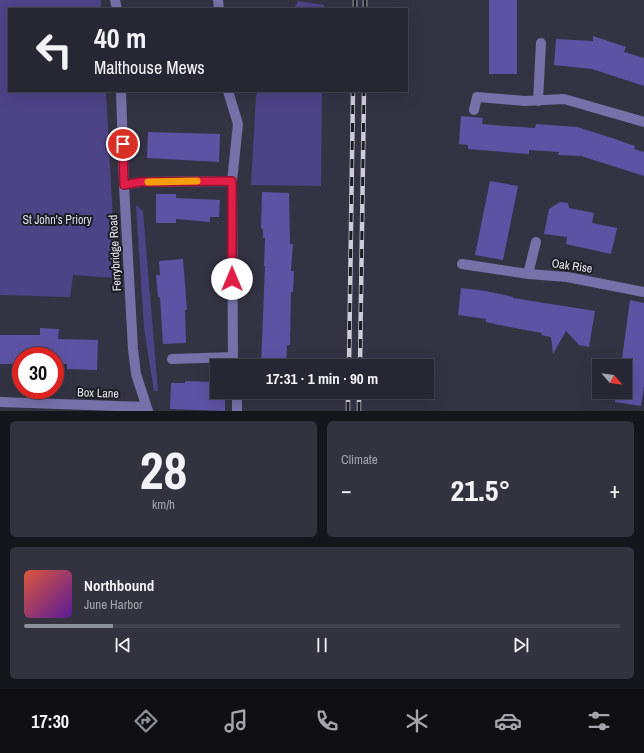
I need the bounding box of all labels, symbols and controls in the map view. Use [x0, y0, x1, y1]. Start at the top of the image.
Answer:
text: 40 m [94, 19, 146, 57]
icon: left [28, 24, 80, 76]
text: Malthouse Mews [94, 55, 205, 80]
pin [106, 127, 140, 161]
icon: arrive [112, 133, 134, 155]
park label: St John's Priory [22, 212, 92, 228]
street label: Ferrybridge Road [105, 214, 125, 292]
street label: Oak Rise [551, 255, 593, 277]
position arrow [211, 258, 253, 300]
speed limit sign: 30 [12, 347, 64, 399]
north arrow [592, 359, 632, 399]
map controls [592, 359, 632, 399]
text: 17:31 · 1 min · 90 m [266, 368, 378, 389]
street label: Box Lane [77, 384, 119, 402]
text: 28 [140, 435, 187, 505]
text: Climate [341, 451, 378, 468]
text: 21.5° [451, 470, 510, 510]
text: − [341, 475, 352, 505]
text: + [609, 475, 620, 505]
text: km/h [152, 496, 175, 513]
text: Northbound [84, 575, 154, 596]
text: June Harbor [84, 596, 143, 613]
icon: previous [112, 634, 134, 656]
icon: pause [311, 634, 333, 656]
icon: next [510, 634, 532, 656]
icon: directions [132, 707, 160, 735]
icon: music [222, 707, 250, 735]
icon: phone [313, 707, 341, 735]
icon: climate [403, 707, 431, 735]
icon: car [494, 707, 522, 735]
icon: filters [585, 707, 613, 735]
text: 17:30 [31, 709, 69, 734]

